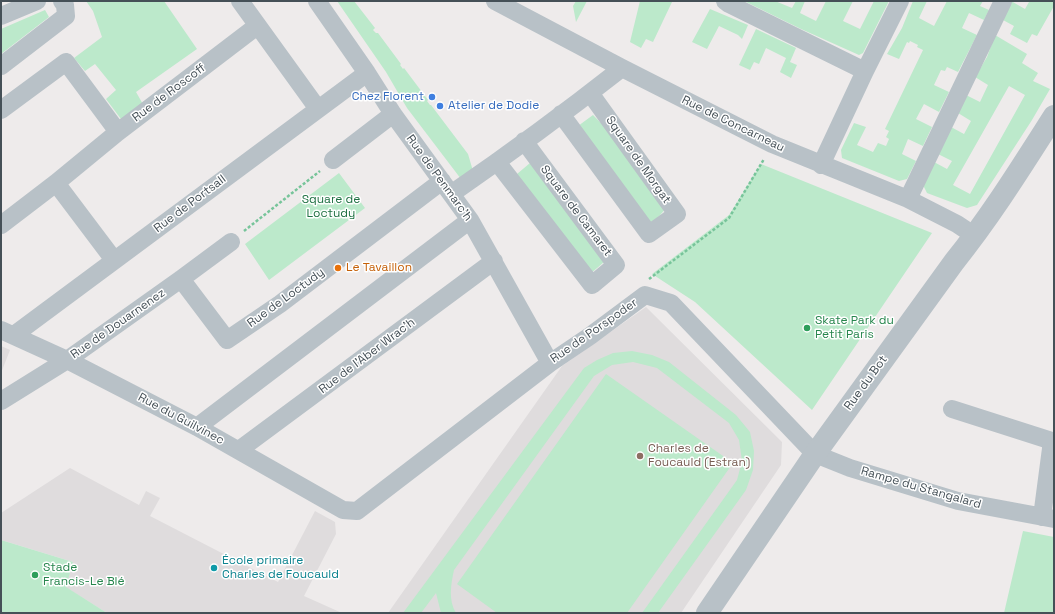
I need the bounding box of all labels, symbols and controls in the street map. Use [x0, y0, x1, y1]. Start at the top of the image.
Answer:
street label: Rue de Roscoff [130, 61, 208, 125]
place label: Chez Florent [352, 90, 424, 104]
marker: Chez Florent [427, 92, 437, 102]
street label: Rue de Concarneau [679, 93, 787, 155]
place label: Atelier de Dodie [448, 99, 539, 113]
marker: Atelier de Dodie [435, 101, 445, 111]
street label: Square de Morgat [602, 113, 674, 207]
street label: Rue de Penmarc'h [403, 132, 475, 224]
street label: Square de Camaret [537, 163, 615, 259]
street label: Rue de Portsall [151, 172, 229, 236]
park label: Square de Loctudy [302, 193, 360, 221]
place label: Le Tavaillon [346, 261, 412, 275]
marker: Le Tavaillon [333, 263, 343, 273]
street label: Rue de Loctudy [245, 265, 327, 331]
street label: Rue de Douarnenez [68, 286, 168, 362]
street label: Rue de Porspoder [548, 296, 640, 366]
place label: Skate Park du Petit Paris [815, 314, 894, 342]
street label: Rue de l'Aber Wrac'h [316, 315, 418, 397]
marker: Skate Park du Petit Paris [802, 323, 812, 333]
street label: Rue du Bot [841, 353, 891, 413]
street label: Rue du Guilvinec [135, 390, 227, 448]
place label: Charles de Foucauld (Estran) [648, 442, 750, 470]
marker: Charles de Foucauld (Estran) [635, 451, 645, 461]
street label: Rampe du Stangalard [859, 464, 983, 512]
place label: École primaire Charles de Foucauld [222, 554, 339, 582]
place label: Stade Francis-Le Blé [43, 561, 125, 589]
marker: École primaire Charles de Foucauld [209, 563, 219, 573]
marker: Stade Francis-Le Blé [30, 570, 40, 580]

